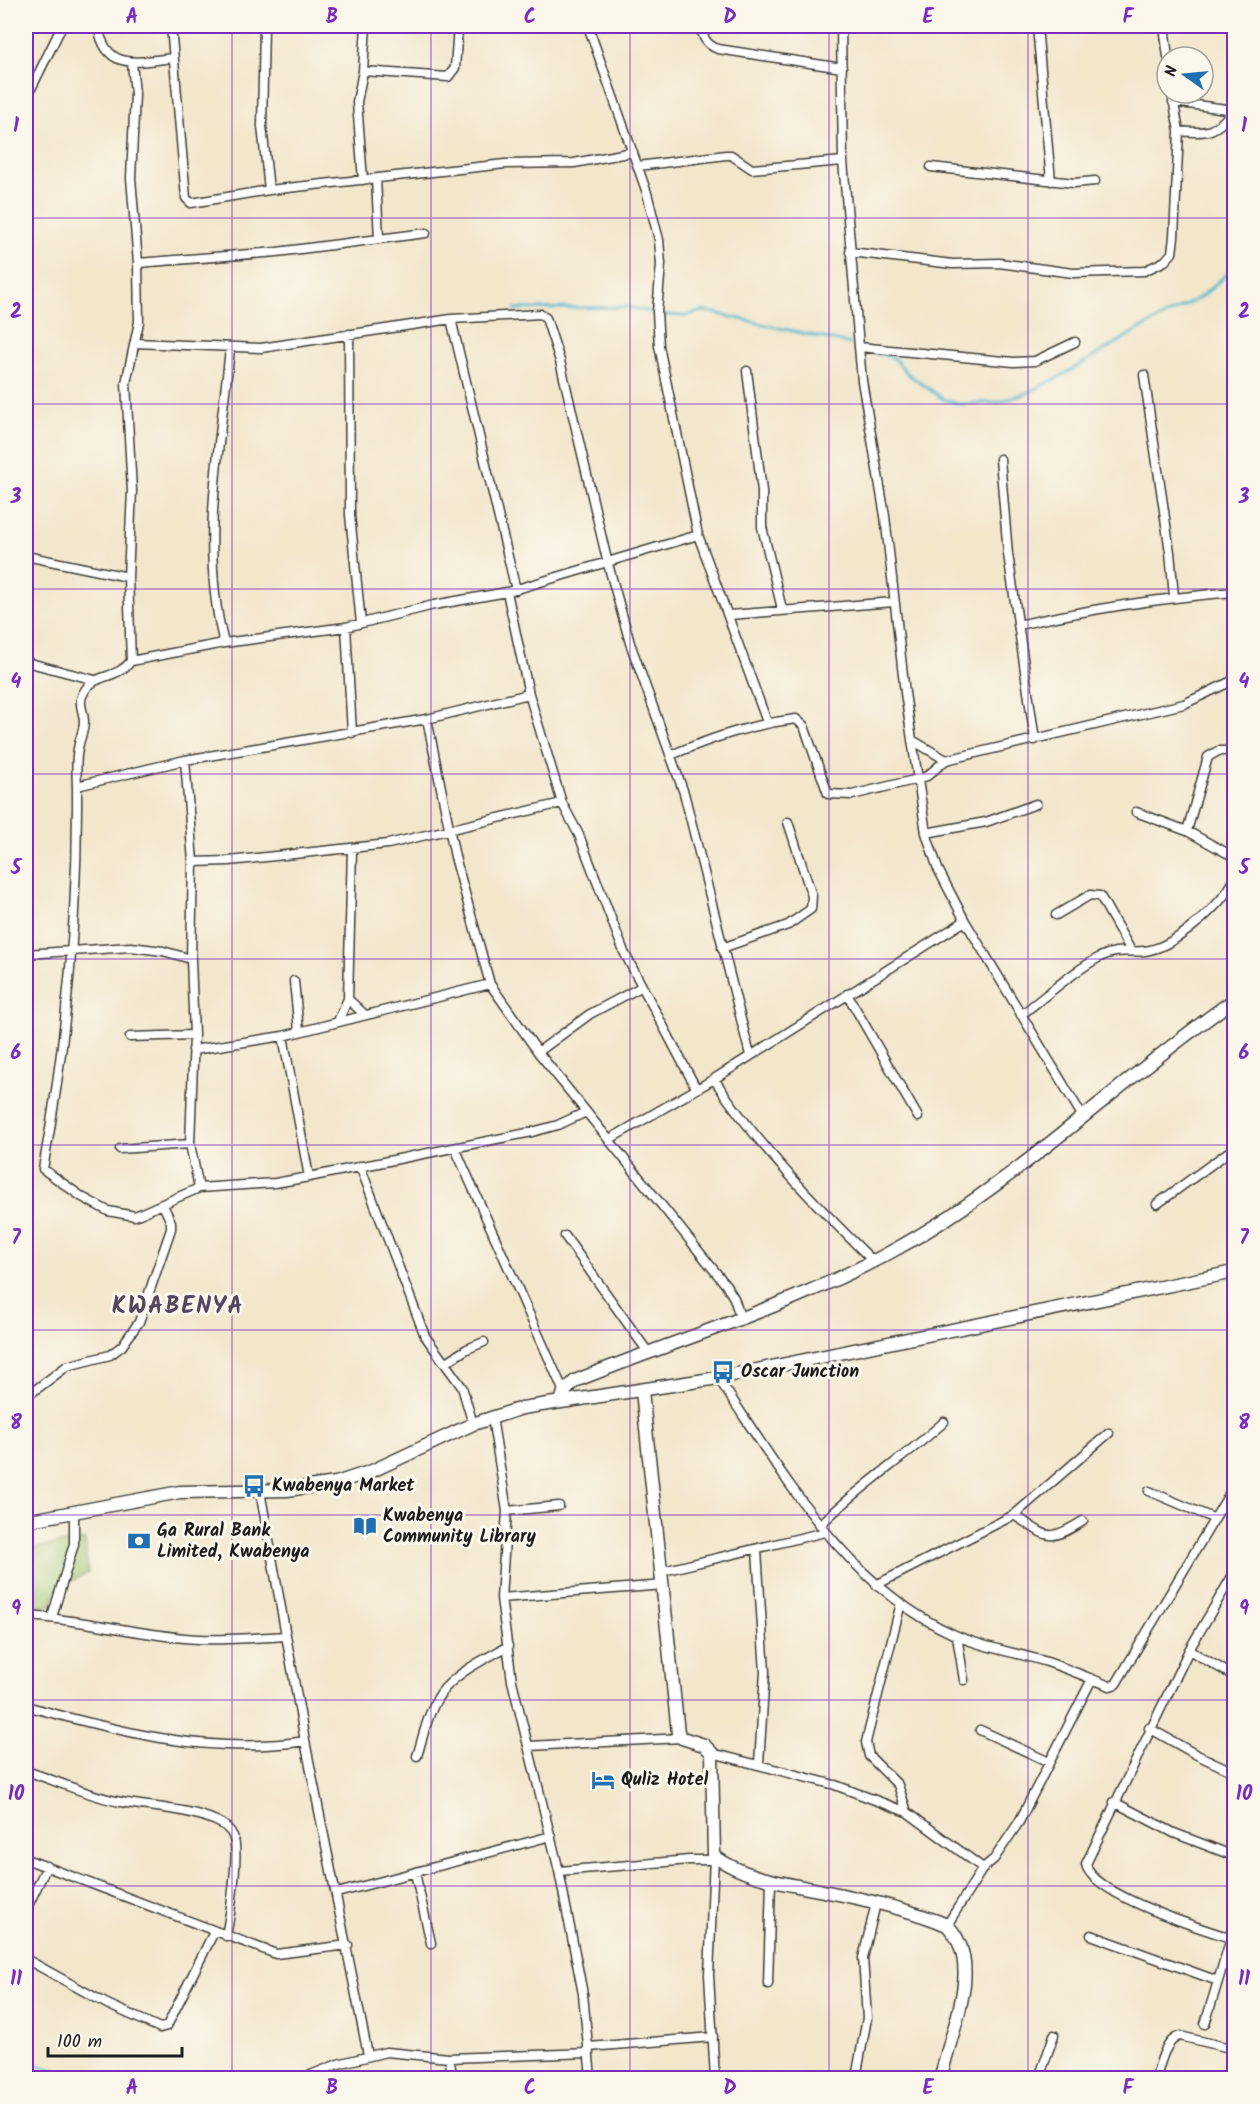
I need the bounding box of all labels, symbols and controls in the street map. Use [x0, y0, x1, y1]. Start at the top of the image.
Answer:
text: A [126, 2, 138, 34]
text: B [326, 2, 338, 34]
text: C [524, 2, 536, 34]
text: D [723, 2, 737, 34]
text: E [922, 2, 934, 34]
text: F [1123, 2, 1135, 34]
north arrow [1155, 45, 1215, 105]
text: N [1159, 63, 1185, 80]
text: 1 [13, 111, 19, 143]
text: 1 [1241, 111, 1247, 143]
text: 2 [10, 297, 22, 329]
text: 2 [1238, 297, 1250, 329]
text: 3 [10, 482, 22, 514]
text: 3 [1238, 482, 1250, 514]
text: 4 [11, 667, 22, 699]
text: 4 [1239, 667, 1250, 699]
text: 5 [10, 853, 23, 885]
text: 5 [1238, 853, 1251, 885]
text: 6 [11, 1038, 22, 1070]
text: 6 [1239, 1038, 1250, 1070]
text: 7 [11, 1223, 21, 1255]
text: 7 [1239, 1223, 1249, 1255]
district label: KWABENYA [112, 1287, 244, 1326]
place label: Oscar Junction [741, 1358, 859, 1387]
bus stop icon: Oscar Junction [710, 1359, 736, 1385]
text: 8 [10, 1408, 22, 1440]
text: 8 [1238, 1408, 1250, 1440]
place label: Kwabenya Market [272, 1472, 415, 1501]
bus stop icon: Kwabenya Market [241, 1473, 267, 1499]
place label: Kwabenya Community Library [383, 1502, 537, 1552]
library icon: Kwabenya Community Library [352, 1513, 378, 1539]
place label: Ga Rural Bank Limited, Kwabenya [157, 1517, 309, 1567]
bank icon: Ga Rural Bank Limited, Kwabenya [126, 1528, 152, 1554]
text: 9 [11, 1594, 21, 1626]
text: 9 [1239, 1594, 1249, 1626]
place label: Quliz Hotel [621, 1766, 708, 1795]
hotel icon: Quliz Hotel [590, 1767, 616, 1793]
text: 10 [8, 1779, 25, 1811]
text: 10 [1236, 1779, 1253, 1811]
text: 11 [10, 1964, 22, 1996]
text: 11 [1238, 1964, 1250, 1996]
scale bar [48, 2020, 182, 2058]
text: 100 m [57, 2028, 102, 2057]
text: A [126, 2073, 138, 2104]
text: B [326, 2073, 338, 2104]
text: C [524, 2073, 536, 2104]
text: D [723, 2073, 737, 2104]
text: E [922, 2073, 934, 2104]
text: F [1123, 2073, 1135, 2104]

